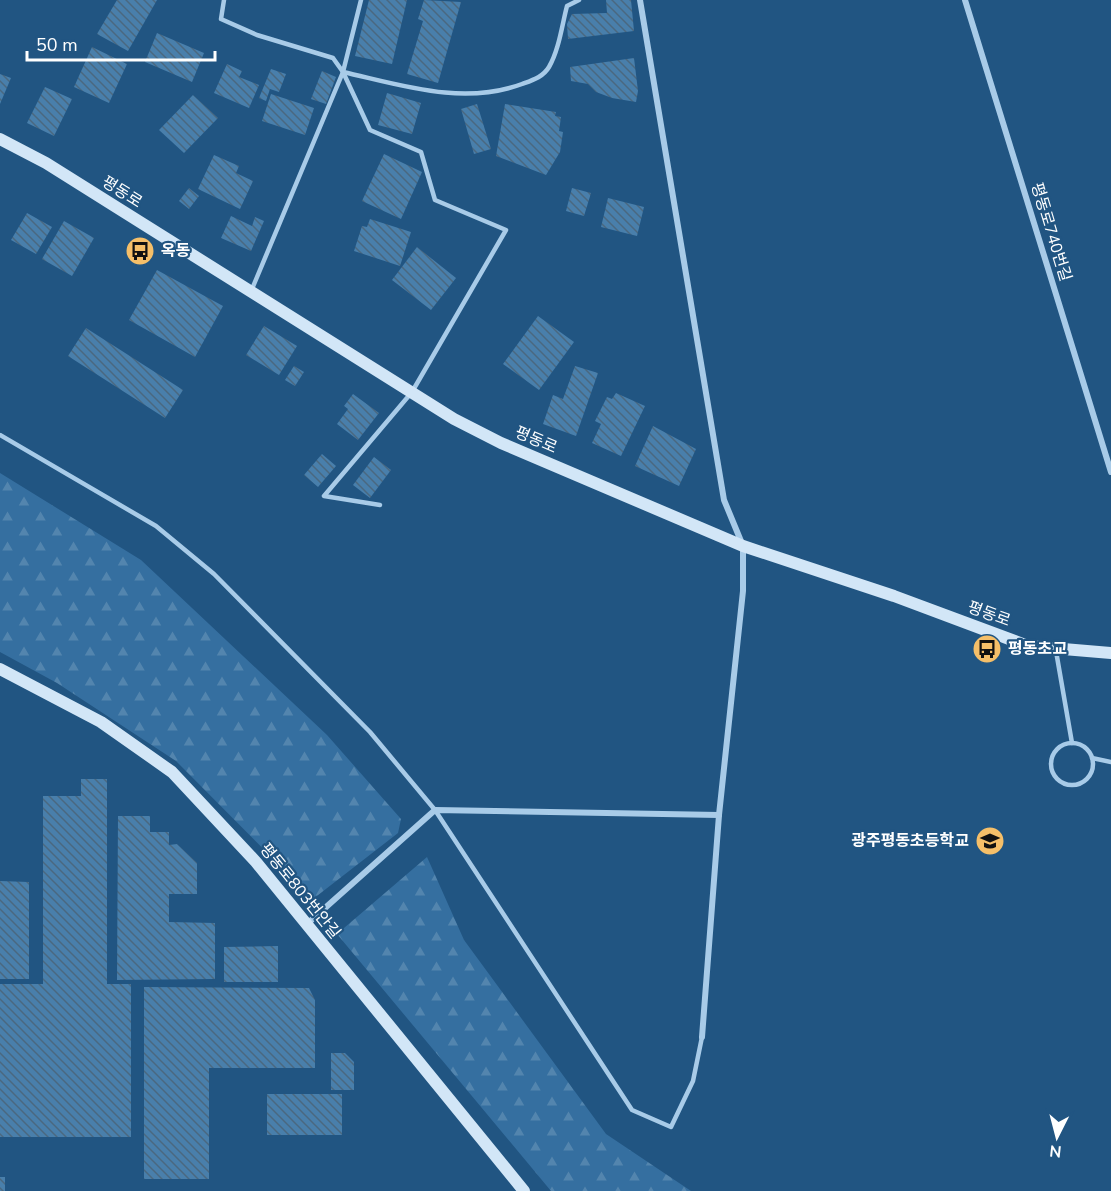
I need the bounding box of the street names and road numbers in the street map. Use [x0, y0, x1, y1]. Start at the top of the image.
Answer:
street label: 평동로 [97, 171, 147, 213]
street label: 평동로740번길 [1026, 180, 1076, 284]
street label: 평동로 [511, 421, 561, 459]
street label: 평동로 [964, 596, 1014, 632]
street label: 평동로803번안길 [255, 839, 345, 943]

